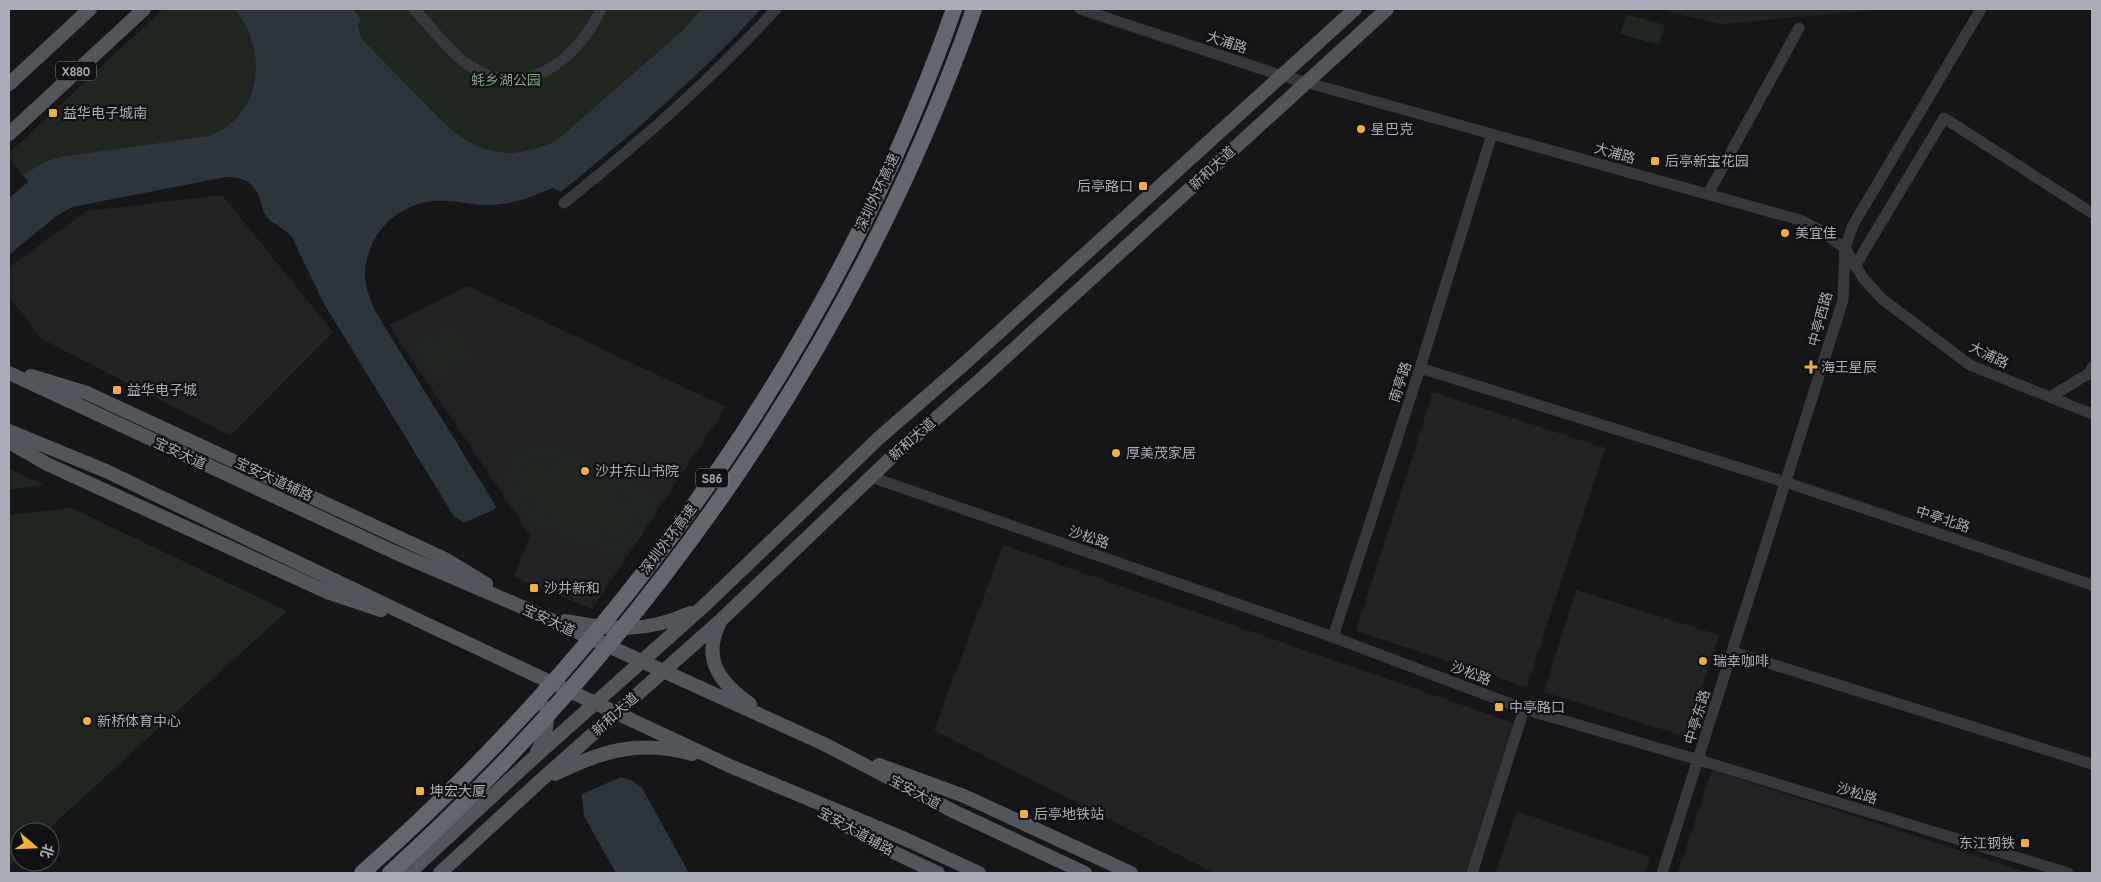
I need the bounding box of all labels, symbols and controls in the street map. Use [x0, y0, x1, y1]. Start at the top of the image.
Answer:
street label: 大浦路 [1204, 27, 1250, 57]
road number: X880 [56, 61, 96, 80]
park label: 蚝乡湖公园 [471, 71, 541, 89]
place label: 益华电子城南 [63, 104, 147, 122]
marker: 益华电子城南 [47, 107, 59, 119]
place label: 星巴克 [1371, 120, 1413, 138]
marker: 星巴克 [1355, 123, 1367, 135]
street label: 大浦路 [1592, 139, 1638, 167]
street label: 新和大道 [1185, 142, 1239, 194]
street label: 深圳外环高速 [851, 150, 903, 234]
place label: 后亭新宝花园 [1665, 152, 1749, 170]
marker: 后亭新宝花园 [1649, 155, 1661, 167]
place label: 后亭路口 [1077, 177, 1133, 195]
marker: 后亭路口 [1137, 180, 1149, 192]
place label: 美宜佳 [1795, 224, 1837, 242]
marker: 美宜佳 [1779, 227, 1791, 239]
street label: 中亭西路 [1804, 290, 1836, 348]
street label: 大浦路 [1966, 338, 2012, 372]
place label: 海王星辰 [1821, 358, 1877, 376]
street label: 南亭路 [1385, 359, 1415, 405]
marker: 海王星辰 [1805, 361, 1817, 373]
place label: 益华电子城 [127, 381, 197, 399]
marker: 益华电子城 [111, 384, 123, 396]
street label: 新和大道 [885, 414, 939, 464]
street label: 宝安大道 [151, 433, 209, 473]
place label: 厚美茂家居 [1126, 444, 1196, 462]
marker: 厚美茂家居 [1110, 447, 1122, 459]
street label: 宝安大道辅路 [232, 453, 316, 505]
place label: 沙井东山书院 [595, 462, 679, 480]
marker: 沙井东山书院 [579, 465, 591, 477]
road number: S86 [696, 468, 728, 488]
street label: 深圳外环高速 [636, 500, 700, 578]
street label: 中亭北路 [1914, 502, 1972, 536]
street label: 沙松路 [1066, 522, 1112, 552]
place label: 沙井新和 [544, 579, 600, 597]
marker: 沙井新和 [528, 582, 540, 594]
street label: 宝安大道 [520, 600, 578, 640]
place label: 瑞幸咖啡 [1713, 652, 1769, 670]
marker: 瑞幸咖啡 [1697, 655, 1709, 667]
street label: 沙松路 [1448, 657, 1494, 689]
street label: 中亭东路 [1680, 688, 1714, 746]
street label: 新和大道 [588, 689, 642, 739]
place label: 中亭路口 [1509, 698, 1565, 716]
marker: 中亭路口 [1493, 701, 1505, 713]
place label: 新桥体育中心 [97, 712, 181, 730]
marker: 新桥体育中心 [81, 715, 93, 727]
street label: 宝安大道 [886, 771, 944, 813]
street label: 沙松路 [1834, 778, 1880, 808]
place label: 坤宏大厦 [430, 782, 486, 800]
marker: 坤宏大厦 [414, 785, 426, 797]
street label: 宝安大道辅路 [815, 803, 897, 859]
place label: 后亭地铁站 [1034, 805, 1104, 823]
marker: 后亭地铁站 [1018, 808, 1030, 820]
north arrow [10, 822, 60, 872]
place label: 东江钢铁 [1959, 834, 2015, 852]
marker: 东江钢铁 [2019, 837, 2031, 849]
text: 北 [37, 842, 58, 861]

